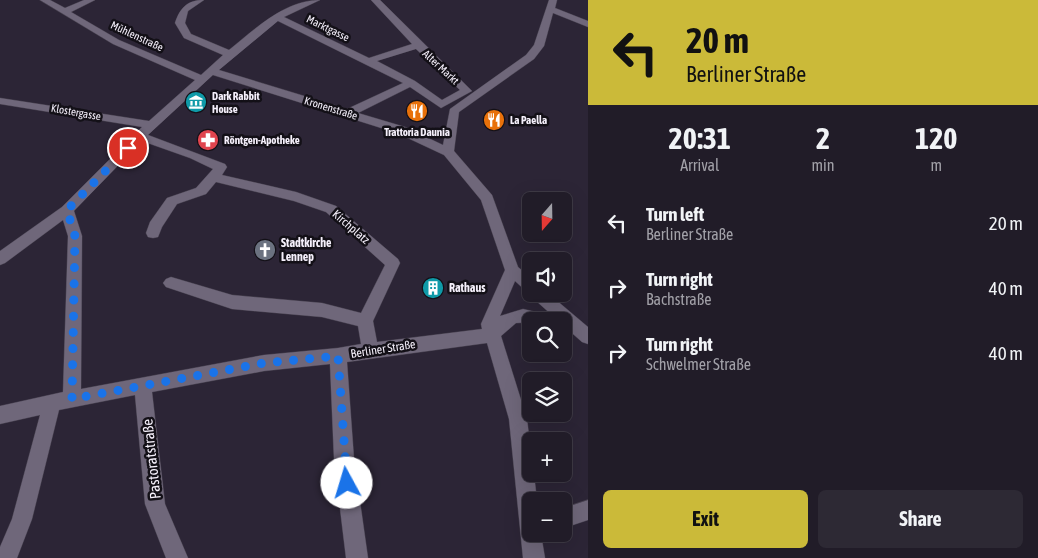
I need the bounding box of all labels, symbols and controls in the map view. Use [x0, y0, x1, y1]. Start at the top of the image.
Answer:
street label: Marktgasse [305, 12, 351, 44]
street label: Mühlenstraße [109, 19, 165, 53]
icon: left [603, 20, 668, 85]
text: 20 m [686, 20, 749, 60]
street label: Alter Markt [421, 47, 461, 87]
text: Berliner Straße [686, 61, 806, 87]
museum icon: Dark Rabbit House [184, 90, 208, 114]
place label: Dark Rabbit House [212, 90, 260, 115]
street label: Kronenstraße [303, 94, 359, 122]
restaurant icon: Trattoria Daunia [405, 99, 429, 123]
street label: Klostergasse [50, 102, 102, 122]
restaurant icon: La Paella [482, 108, 506, 132]
place label: La Paella [510, 114, 547, 126]
text: 20:31 [669, 121, 731, 155]
text: 2 [816, 121, 830, 155]
text: 120 [915, 121, 957, 155]
place label: Trattoria Daunia [384, 126, 450, 138]
pin [107, 127, 149, 169]
pharmacy icon: Röntgen-Apotheke [196, 128, 220, 152]
icon: arrive [114, 134, 142, 162]
place label: Röntgen-Apotheke [224, 134, 300, 146]
text: Arrival [680, 156, 719, 174]
text: min [812, 156, 835, 174]
text: m [930, 156, 942, 174]
north arrow [522, 192, 572, 242]
map controls [522, 192, 572, 542]
text: Turn left [646, 203, 704, 225]
street label: Kirchplatz [330, 207, 373, 247]
icon: left [603, 209, 631, 237]
text: 20 m [989, 212, 1023, 234]
text: Berliner Straße [646, 225, 733, 243]
place label: Stadtkirche Lennep [281, 236, 332, 264]
church icon: Stadtkirche Lennep [253, 238, 277, 262]
button: sound [522, 252, 572, 302]
text: Turn right [646, 268, 713, 290]
icon: right [603, 274, 631, 302]
building icon: Rathaus [421, 276, 445, 300]
text: 40 m [989, 277, 1023, 299]
place label: Rathaus [449, 281, 486, 295]
text: Bachstraße [646, 290, 712, 308]
button: search [522, 312, 572, 362]
text: Turn right [646, 333, 713, 355]
street label: Berliner Straße [350, 337, 416, 361]
icon: right [603, 339, 631, 367]
text: 40 m [989, 342, 1023, 364]
text: Schwelmer Straße [646, 355, 751, 373]
button: layers [522, 372, 572, 422]
street label: Pastoratstraße [138, 418, 164, 500]
button: + [522, 432, 572, 482]
position arrow [320, 456, 372, 508]
button: Exit [603, 490, 808, 548]
button: Share [818, 490, 1023, 548]
button: − [522, 492, 572, 542]

